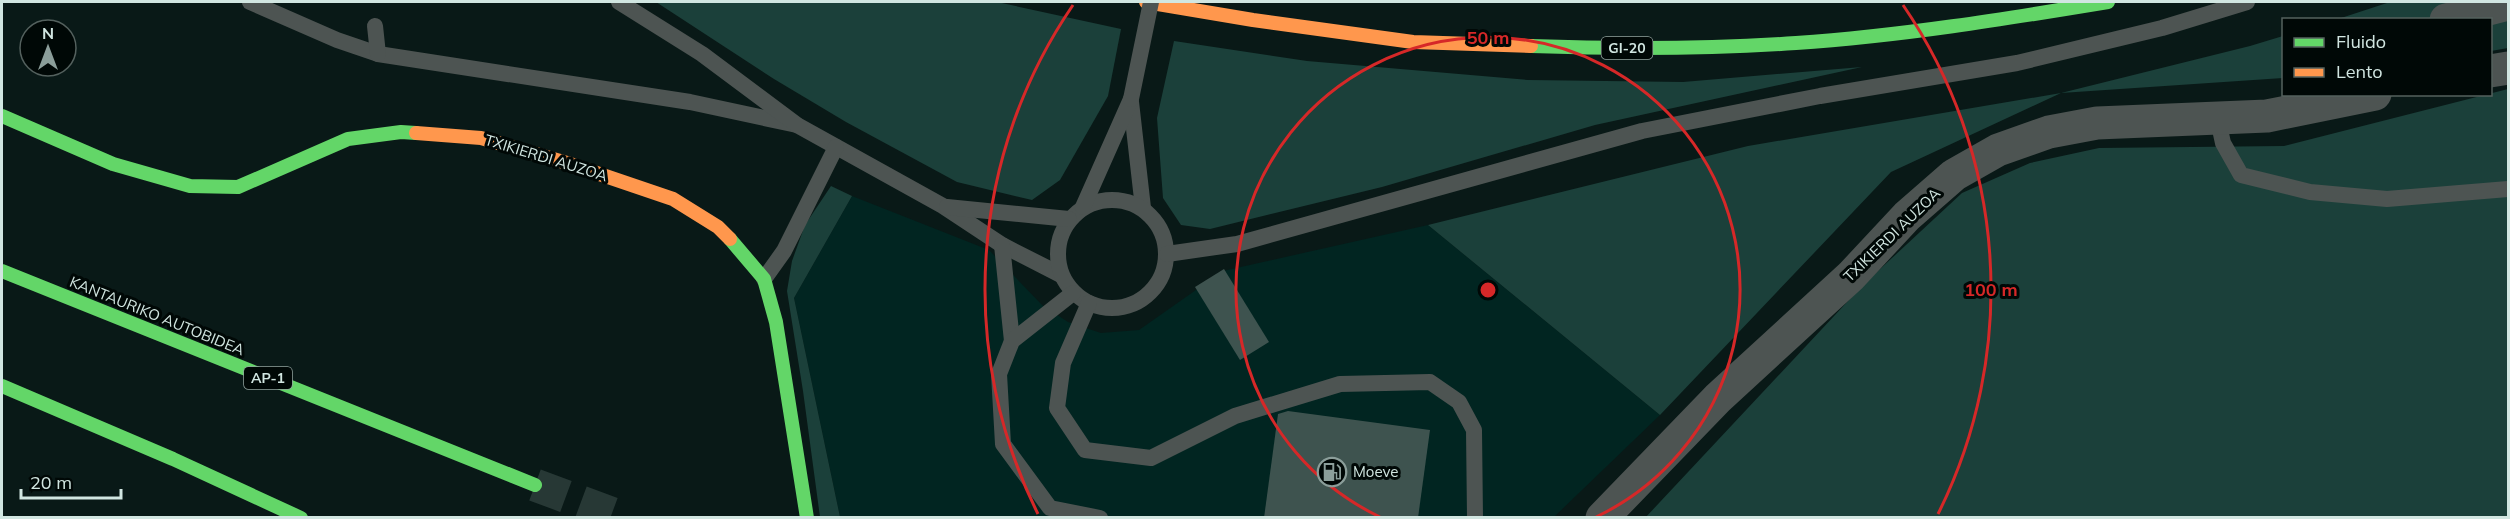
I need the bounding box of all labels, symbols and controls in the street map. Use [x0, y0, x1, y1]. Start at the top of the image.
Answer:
north arrow [18, 18, 78, 78]
legend [2282, 18, 2492, 96]
text: N [42, 23, 54, 43]
text: 50 m [1467, 26, 1509, 49]
text: Fluido [2336, 30, 2386, 53]
road number: GI-20 [1602, 37, 1652, 59]
text: Lento [2336, 60, 2383, 83]
street label: TXIKIERDI AUZOA [482, 130, 610, 185]
street label: TXIKIERDI AUZOA [1839, 184, 1944, 286]
street label: KANTAURIKO AUTOBIDEA [67, 272, 247, 359]
text: 100 m [1964, 278, 2018, 301]
centre of rings [1478, 280, 1498, 300]
road number: AP-1 [244, 367, 292, 389]
fuel station icon: Moeve [1316, 456, 1348, 488]
scale bar [21, 462, 122, 500]
place label: Moeve [1353, 462, 1399, 481]
text: 20 m [30, 471, 72, 494]

